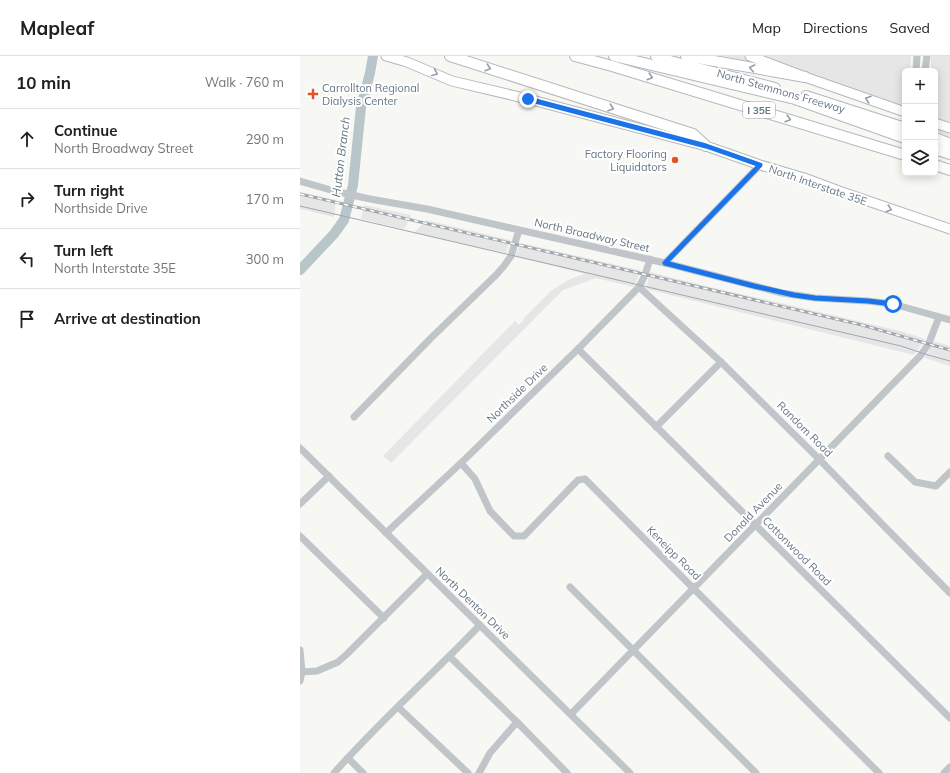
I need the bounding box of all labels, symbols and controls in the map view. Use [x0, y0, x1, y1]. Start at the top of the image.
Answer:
text: Mapleaf [20, 16, 94, 40]
text: Map [752, 19, 781, 37]
text: Directions [803, 19, 868, 37]
text: Saved [890, 19, 930, 37]
one-way arrow [484, 63, 491, 72]
one-way arrow [749, 64, 756, 72]
street label: North Stemmons Freeway [715, 66, 847, 116]
map controls [902, 68, 938, 176]
button: + [902, 68, 938, 104]
one-way arrow [431, 69, 438, 77]
text: 10 min [16, 72, 71, 93]
one-way arrow [646, 72, 653, 81]
text: Walk · 760 m [205, 74, 284, 90]
place label: Carrollton Regional Dialysis Center [322, 81, 419, 108]
marker: Carrollton Regional Dialysis Center [307, 88, 319, 100]
route end [519, 90, 537, 108]
one-way arrow [865, 95, 872, 103]
road number: I 35E [743, 102, 775, 118]
one-way arrow [608, 103, 615, 111]
button: − [902, 104, 938, 140]
one-way arrow [784, 114, 791, 123]
water label: Hutton Branch [328, 116, 353, 198]
text: Continue [54, 121, 117, 140]
icon: ahead [16, 128, 38, 150]
text: 290 m [246, 131, 284, 147]
text: North Broadway Street [54, 140, 193, 156]
button: layers [902, 140, 938, 176]
place label: Factory Flooring Liquidators [585, 147, 667, 174]
marker: Factory Flooring Liquidators [670, 155, 680, 165]
street label: North Interstate 35E [767, 162, 869, 208]
text: Turn right [54, 181, 124, 200]
icon: right [16, 188, 38, 210]
text: 170 m [246, 191, 284, 207]
text: Northside Drive [54, 200, 148, 216]
one-way arrow [886, 204, 893, 213]
street label: North Broadway Street [533, 215, 651, 255]
text: Turn left [54, 241, 113, 260]
icon: left [16, 248, 38, 270]
text: 300 m [246, 251, 284, 267]
text: North Interstate 35E [54, 260, 176, 276]
route start [884, 295, 902, 313]
icon: arrive [16, 308, 38, 330]
text: Arrive at destination [54, 309, 201, 328]
street label: Northside Drive [484, 360, 550, 426]
street label: Random Road [774, 398, 836, 460]
street label: Donald Avenue [721, 479, 785, 545]
street label: Cottonwood Road [760, 514, 834, 588]
street label: Keneipp Road [644, 523, 704, 583]
street label: North Denton Drive [433, 564, 513, 642]

